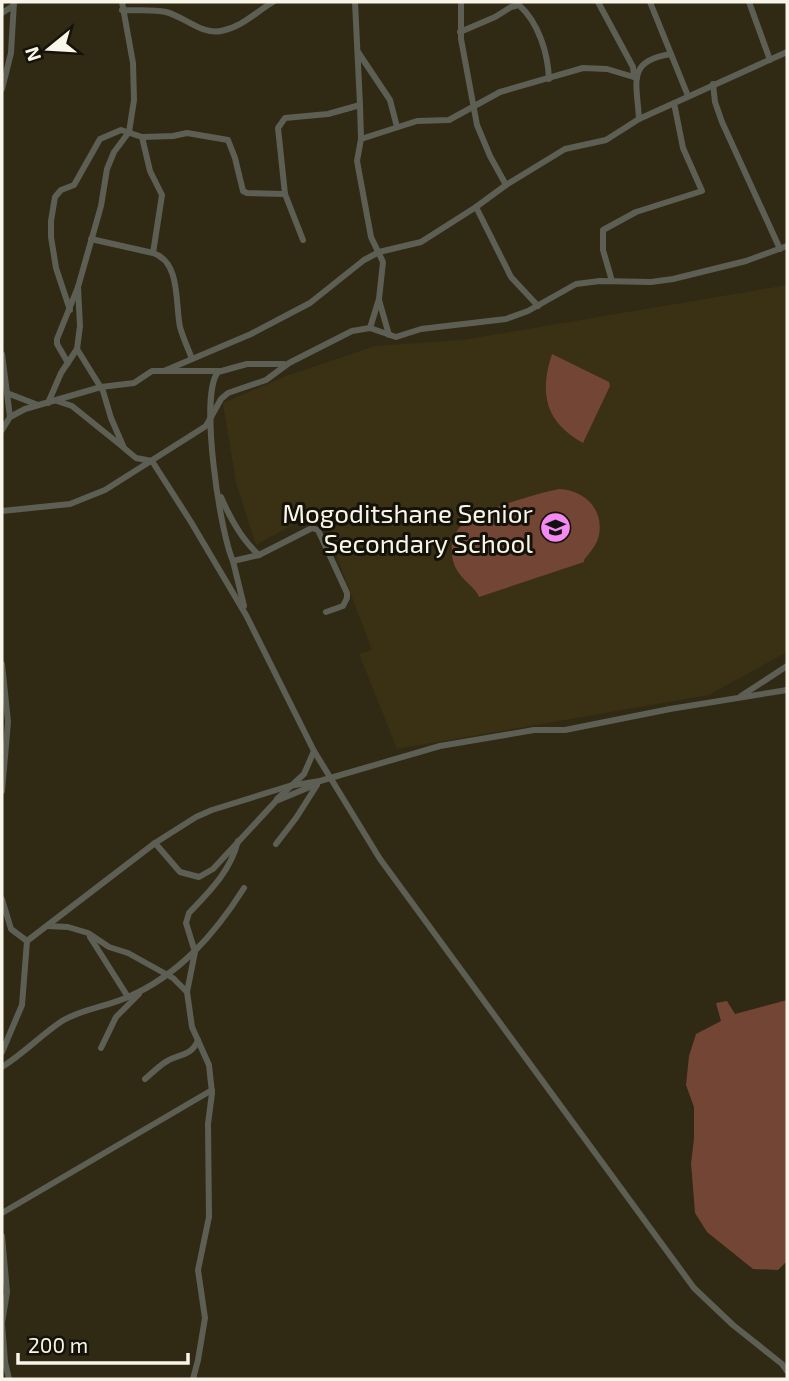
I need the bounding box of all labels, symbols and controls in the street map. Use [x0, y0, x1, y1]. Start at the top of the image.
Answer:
north arrow [14, 14, 84, 84]
text: N [19, 44, 45, 64]
place label: Mogoditshane Senior Secondary School [282, 497, 533, 558]
school or university icon: Mogoditshane Senior Secondary School [539, 510, 573, 544]
scale bar [18, 1322, 187, 1366]
text: 200 m [28, 1332, 88, 1357]

